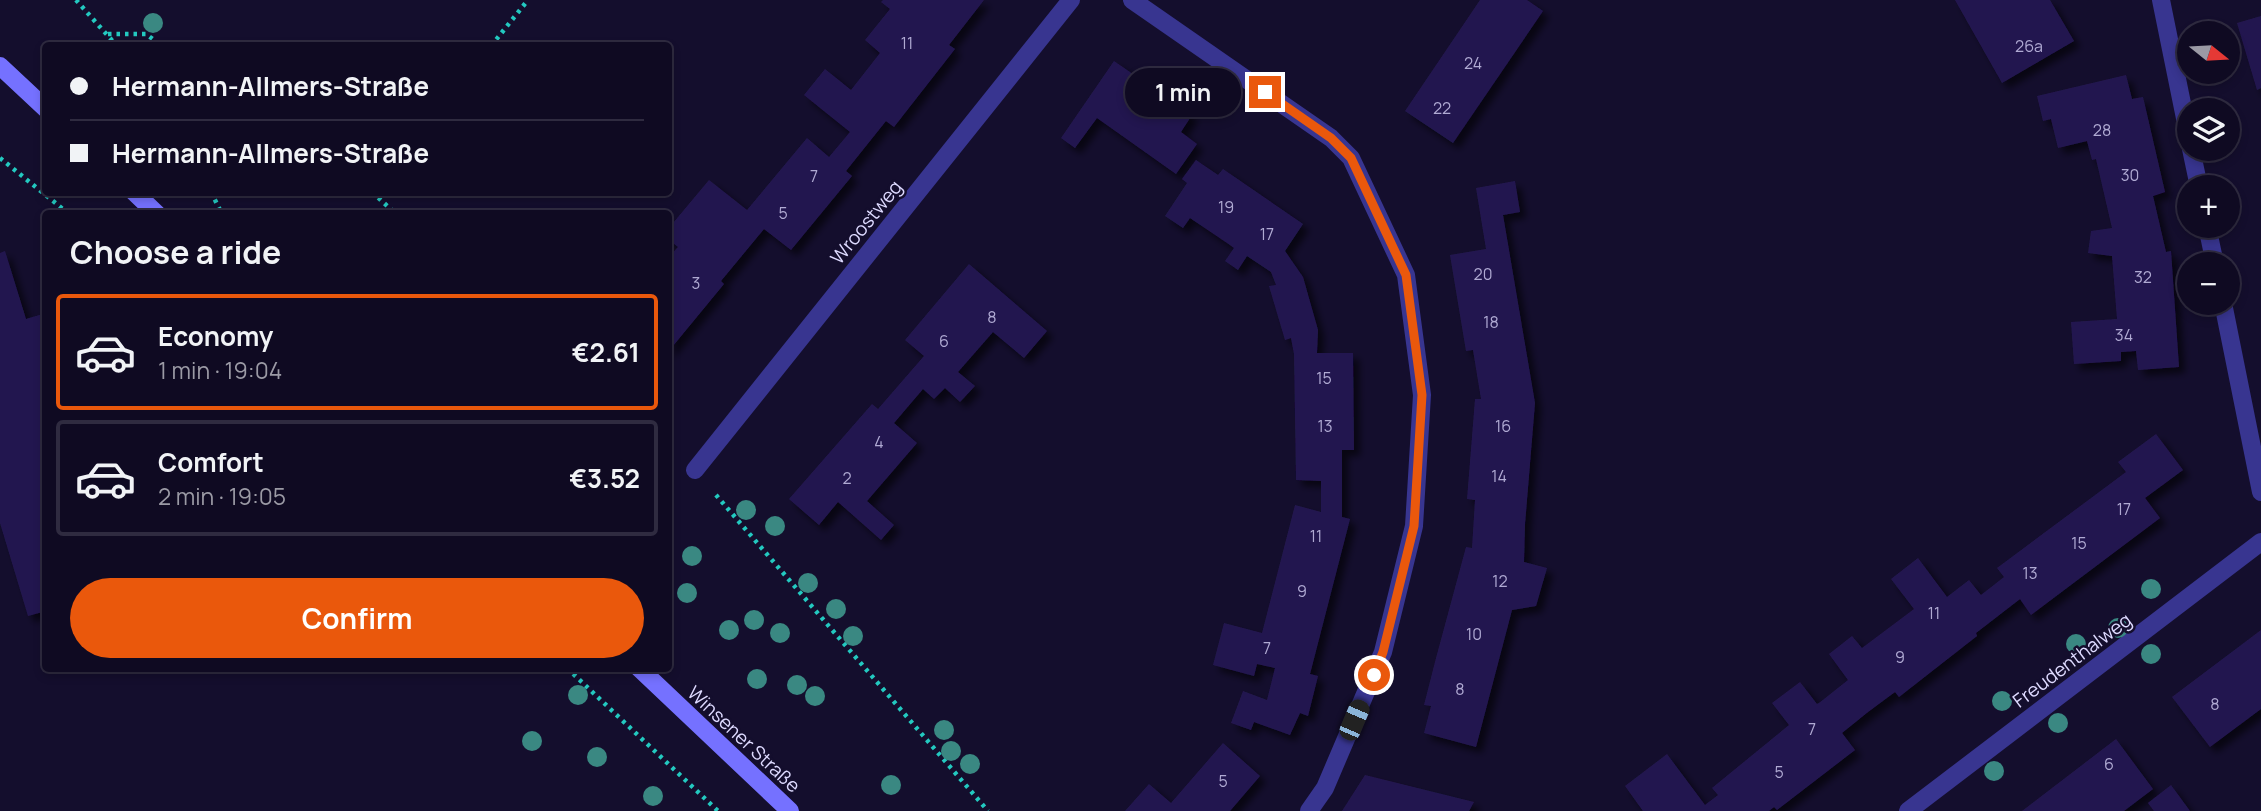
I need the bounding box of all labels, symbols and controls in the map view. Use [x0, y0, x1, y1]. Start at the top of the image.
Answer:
north arrow [2177, 21, 2240, 84]
map controls [2177, 21, 2240, 315]
house number: 11 [901, 32, 913, 54]
house number: 26a [2015, 35, 2043, 57]
house number: 24 [1464, 52, 1482, 74]
text: Hermann-Allmers-Straße [112, 68, 429, 104]
callout: 1 min [1125, 68, 1240, 116]
text: 1 min [1155, 76, 1211, 108]
route end [1249, 76, 1281, 108]
house number: 22 [1433, 97, 1451, 119]
button: layers [2177, 98, 2240, 161]
house number: 28 [2093, 119, 2111, 141]
text: Hermann-Allmers-Straße [112, 135, 429, 171]
house number: 30 [2121, 164, 2139, 186]
house number: 7 [810, 165, 818, 187]
street label: Wroostweg [824, 175, 908, 269]
button: + [2177, 175, 2240, 238]
house number: 19 [1218, 196, 1234, 218]
house number: 5 [778, 202, 788, 224]
house number: 17 [1260, 223, 1274, 245]
text: Choose a ride [70, 230, 281, 274]
button: − [2177, 252, 2240, 315]
house number: 20 [1474, 263, 1492, 285]
house number: 32 [2134, 266, 2152, 288]
house number: 3 [692, 272, 700, 294]
house number: 8 [987, 306, 997, 328]
house number: 18 [1483, 311, 1499, 333]
text: Economy [158, 318, 273, 354]
icon: car [74, 321, 137, 384]
house number: 34 [2115, 324, 2133, 346]
house number: 6 [939, 330, 949, 352]
text: €2.61 [572, 334, 640, 370]
text: 1 min · 19:04 [158, 354, 282, 386]
house number: 15 [1316, 367, 1332, 389]
house number: 13 [1317, 415, 1333, 437]
house number: 16 [1495, 415, 1511, 437]
house number: 4 [874, 431, 884, 453]
text: Comfort [158, 444, 264, 480]
icon: car [74, 447, 137, 510]
text: €3.52 [569, 460, 640, 496]
house number: 14 [1491, 465, 1507, 487]
house number: 2 [842, 467, 852, 489]
text: 2 min · 19:05 [158, 480, 286, 512]
house number: 17 [2117, 498, 2131, 520]
house number: 11 [1310, 525, 1322, 547]
house number: 15 [2071, 532, 2087, 554]
house number: 13 [2022, 562, 2038, 584]
house number: 12 [1492, 570, 1508, 592]
button: Confirm [70, 578, 644, 658]
house number: 9 [1297, 580, 1307, 602]
house number: 11 [1928, 602, 1940, 624]
street label: Freudenthalweg [2007, 607, 2137, 713]
house number: 10 [1466, 623, 1482, 645]
house number: 7 [1263, 637, 1271, 659]
house number: 9 [1895, 646, 1905, 668]
route start [1358, 659, 1390, 691]
house number: 8 [1455, 678, 1465, 700]
street label: Winsener Straße [682, 680, 806, 798]
house number: 8 [2210, 693, 2220, 715]
car [1337, 697, 1372, 743]
house number: 7 [1808, 718, 1816, 740]
house number: 6 [2104, 753, 2114, 775]
house number: 5 [1774, 761, 1784, 783]
house number: 5 [1218, 770, 1228, 792]

